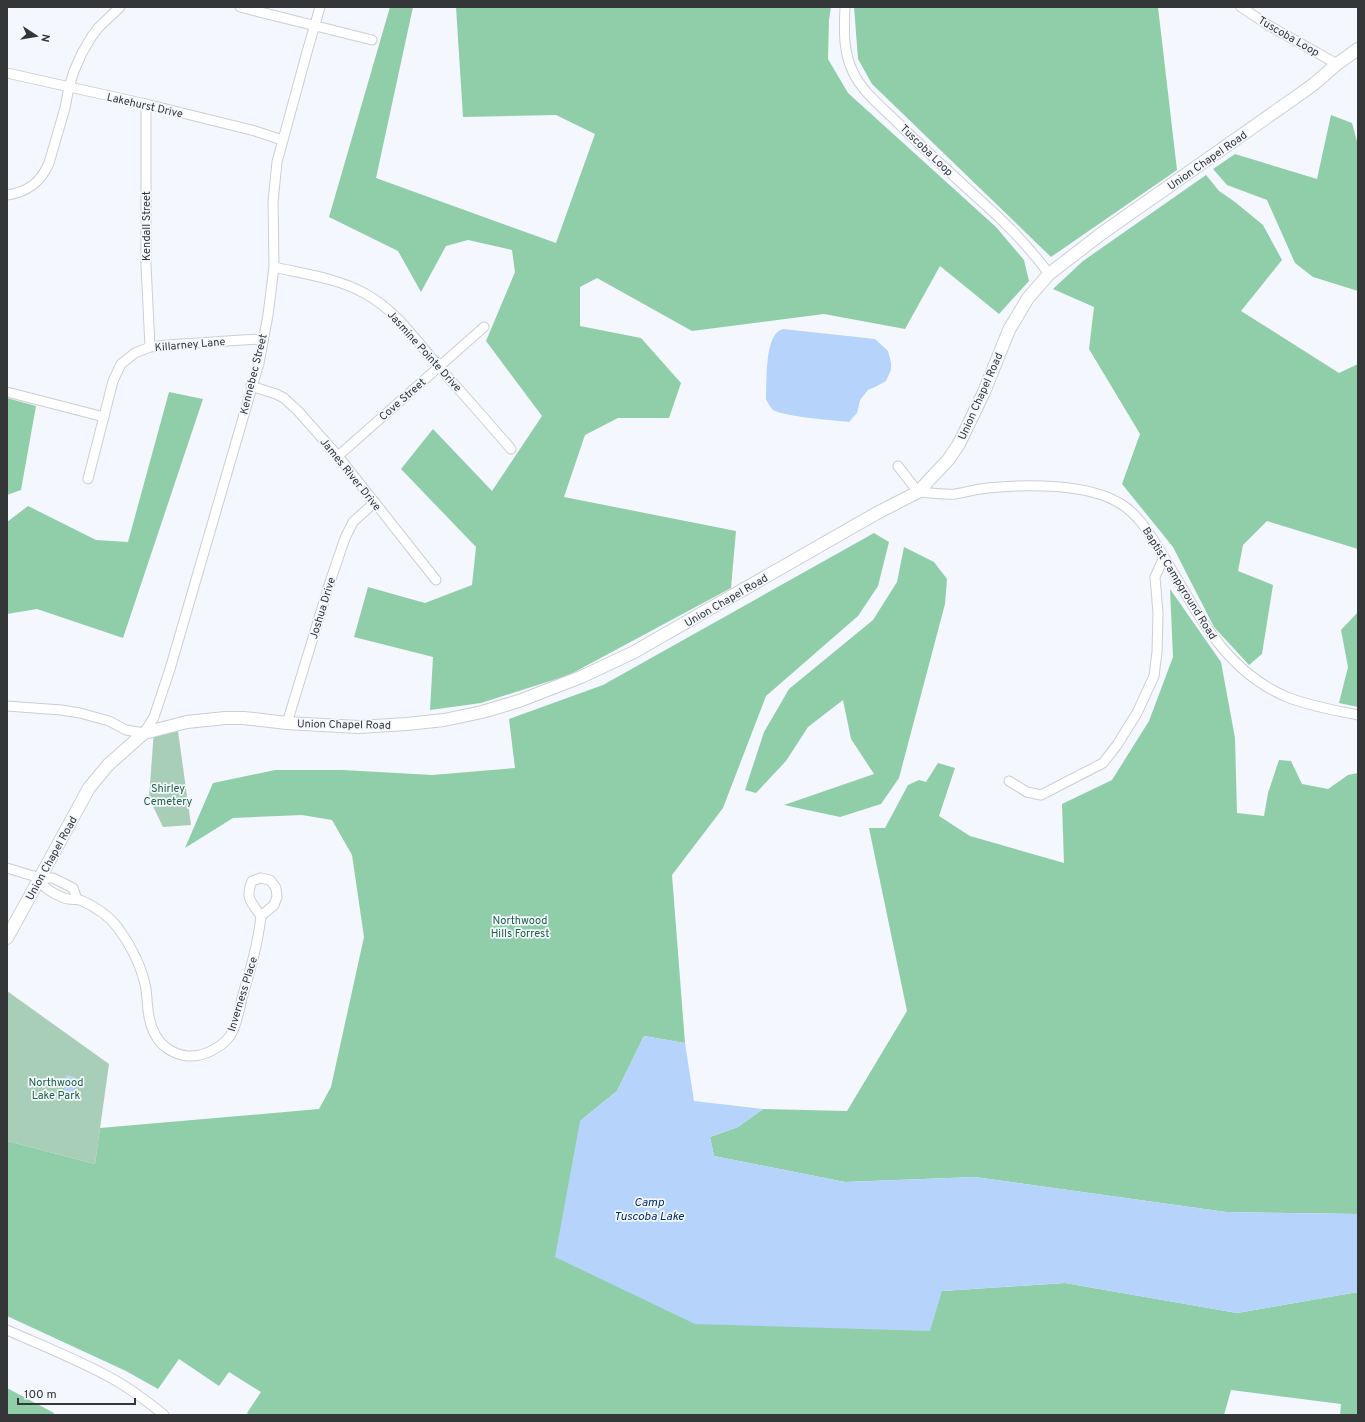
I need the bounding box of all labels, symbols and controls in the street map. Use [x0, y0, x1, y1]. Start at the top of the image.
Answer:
street label: Tuscoba Loop [1255, 14, 1322, 60]
north arrow [16, 16, 56, 56]
text: N [37, 33, 52, 43]
street label: Lakehurst Drive [105, 90, 184, 122]
street label: Tuscoba Loop [897, 122, 956, 180]
street label: Union Chapel Road [1165, 128, 1250, 194]
street label: Kendall Street [140, 191, 154, 261]
street label: Jasmine Pointe Drive [384, 308, 464, 395]
street label: Kennebec Street [237, 333, 271, 416]
street label: Killarney Lane [154, 335, 226, 355]
street label: Union Chapel Road [955, 351, 1006, 442]
street label: Cove Street [376, 376, 429, 424]
street label: James River Drive [317, 435, 384, 514]
street label: Baptist Campground Road [1139, 525, 1220, 642]
street label: Union Chapel Road [682, 571, 771, 630]
street label: Joshua Drive [307, 576, 339, 641]
street label: Union Chapel Road [297, 717, 391, 733]
park label: Shirley Cemetery [144, 782, 193, 809]
street label: Union Chapel Road [23, 814, 81, 903]
park label: Northwood Hills Forrest [491, 914, 549, 941]
street label: Inverness Place [225, 955, 261, 1033]
park label: Northwood Lake Park [29, 1076, 83, 1103]
water label: Camp Tuscoba Lake [614, 1195, 685, 1225]
scale bar [18, 1380, 135, 1406]
text: 100 m [24, 1387, 57, 1403]

